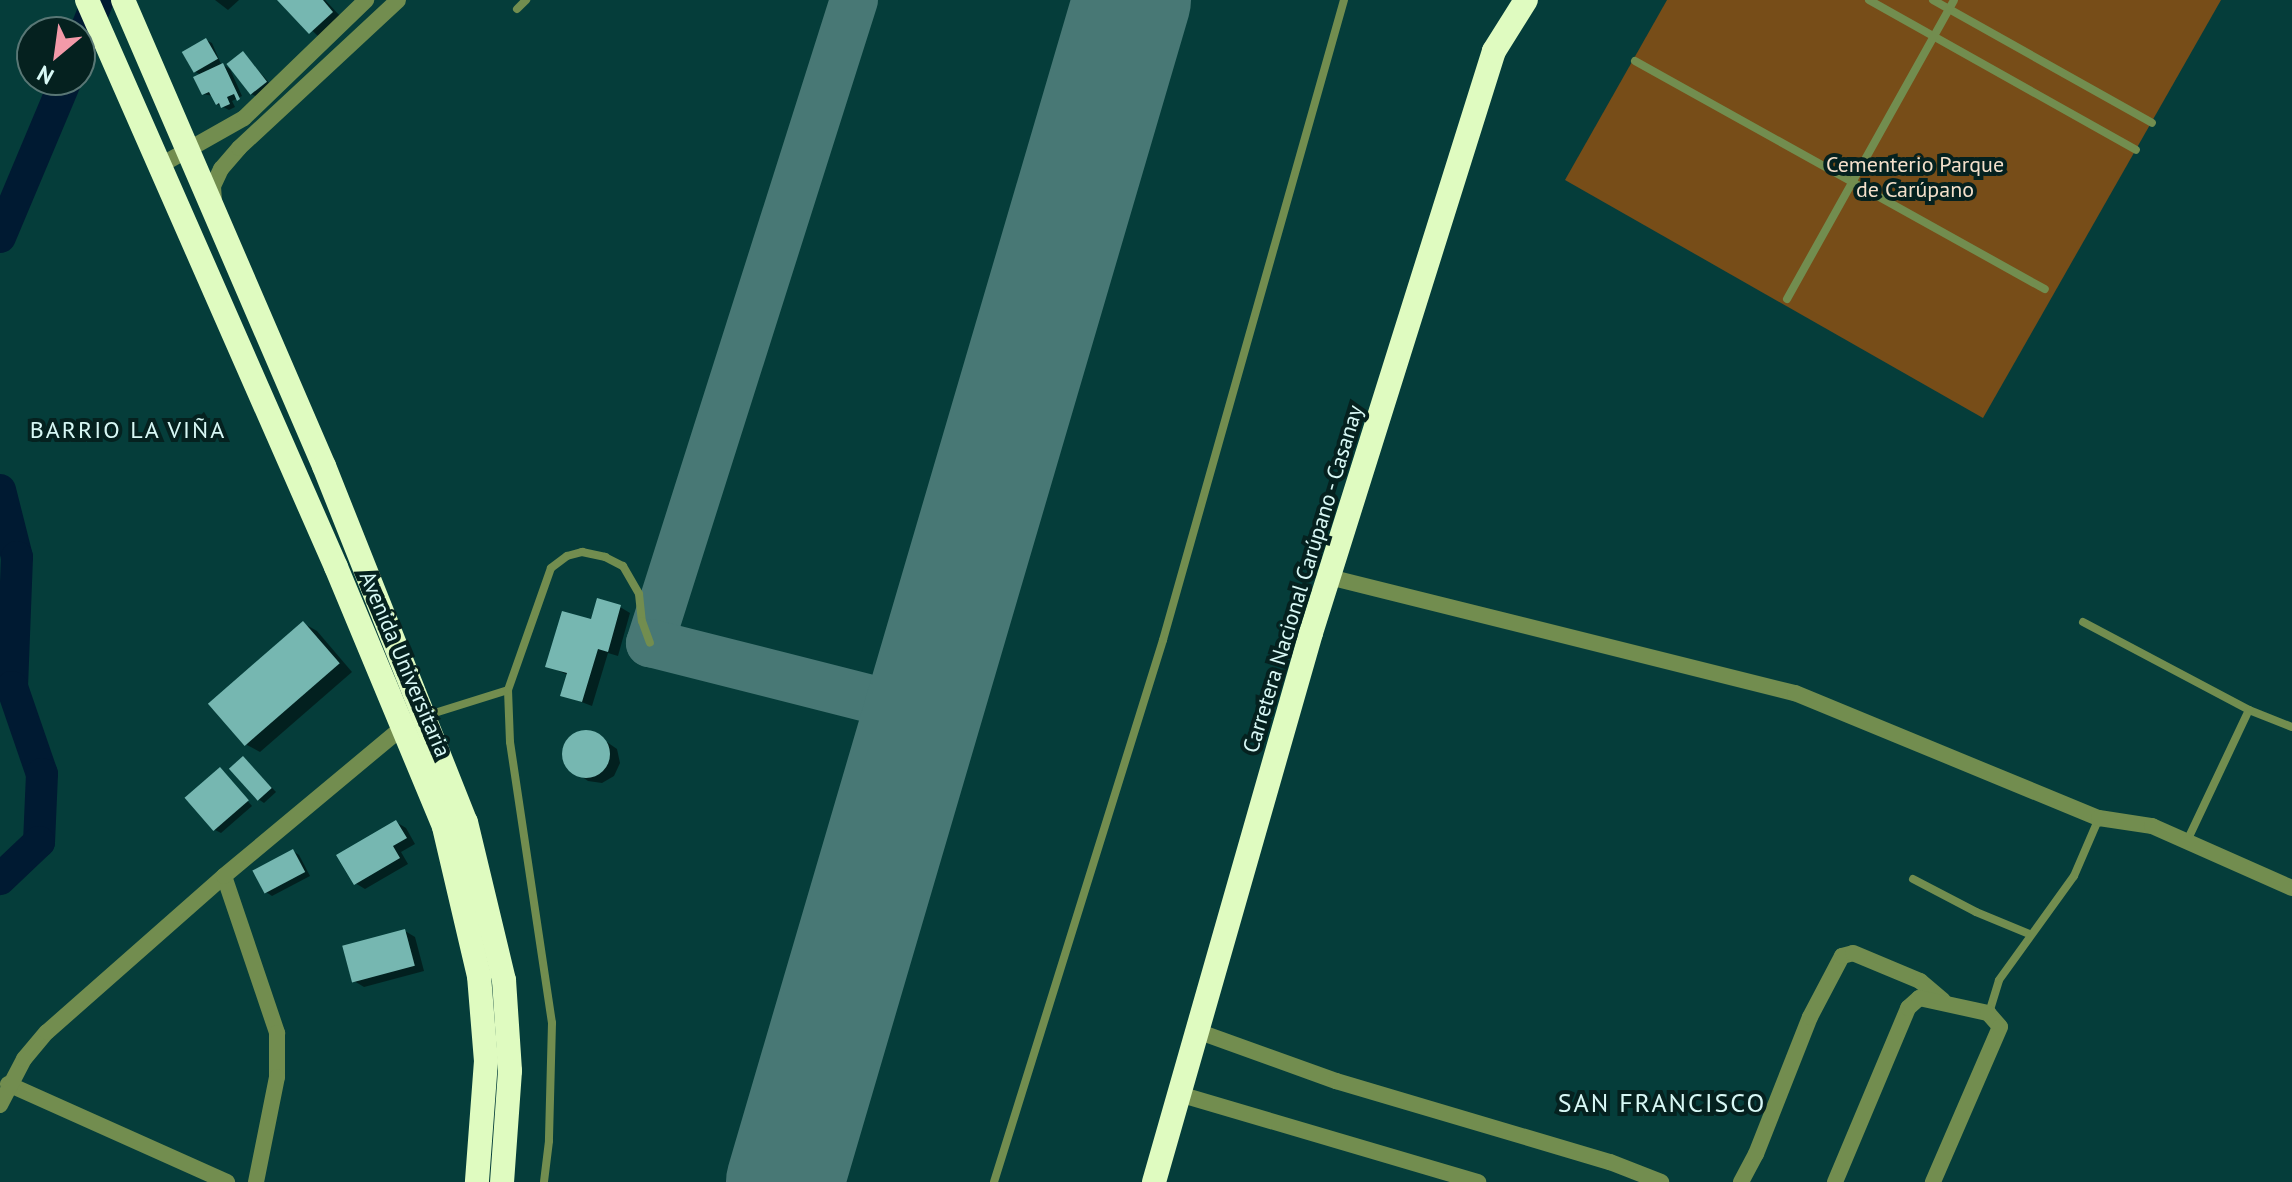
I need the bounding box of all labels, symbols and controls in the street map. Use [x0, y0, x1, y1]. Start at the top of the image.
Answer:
north arrow [16, 16, 96, 96]
text: N [32, 59, 58, 91]
park label: Cementerio Parque de Carúpano [1826, 151, 2004, 202]
street label: Carretera Nacional Carúpano - Casanay [1237, 400, 1369, 758]
district label: BARRIO LA VIÑA [29, 416, 227, 444]
street label: Avenida Universitaria [354, 567, 456, 761]
district label: SAN FRANCISCO [1558, 1087, 1766, 1119]

